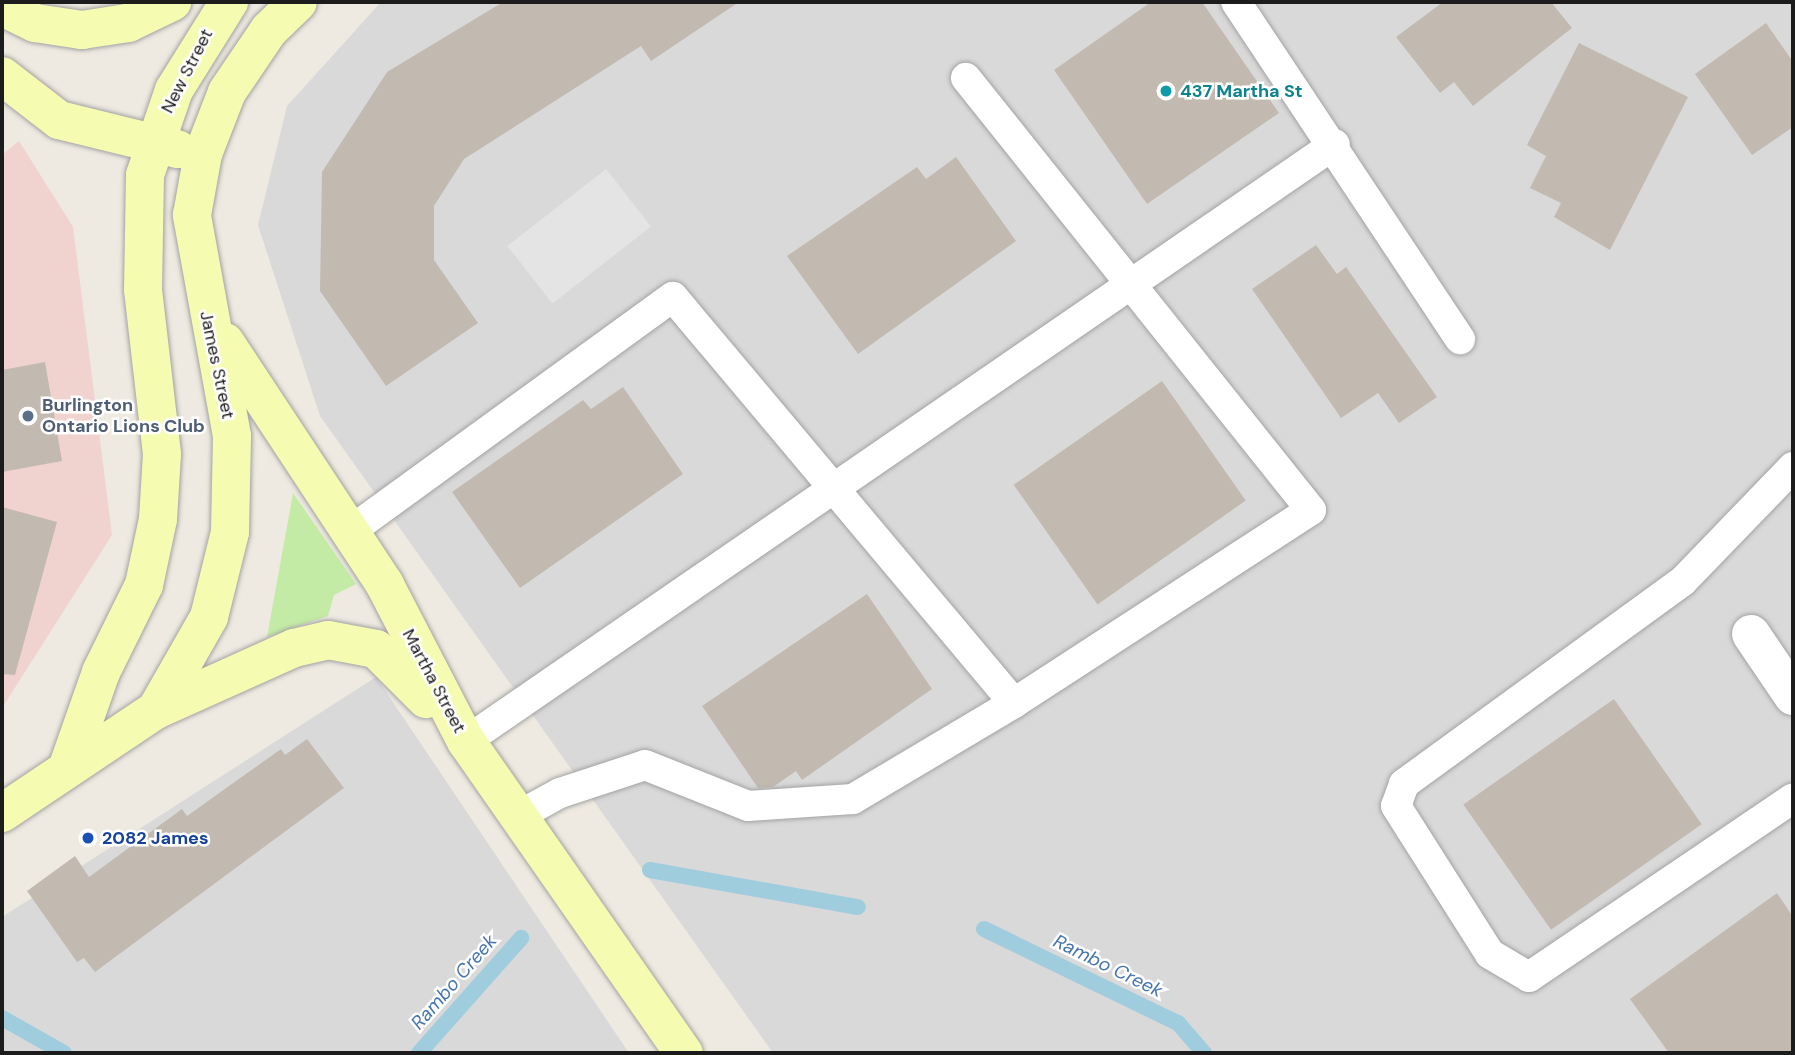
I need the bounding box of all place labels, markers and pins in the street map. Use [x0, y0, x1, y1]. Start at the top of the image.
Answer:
place label: 437 Martha St [1180, 80, 1303, 102]
marker: 437 Martha St [1158, 83, 1174, 99]
place label: Burlington Ontario Lions Club [42, 395, 205, 438]
marker: Burlington Ontario Lions Club [20, 408, 36, 424]
place label: 2082 James [102, 827, 209, 849]
marker: 2082 James [80, 830, 96, 846]

